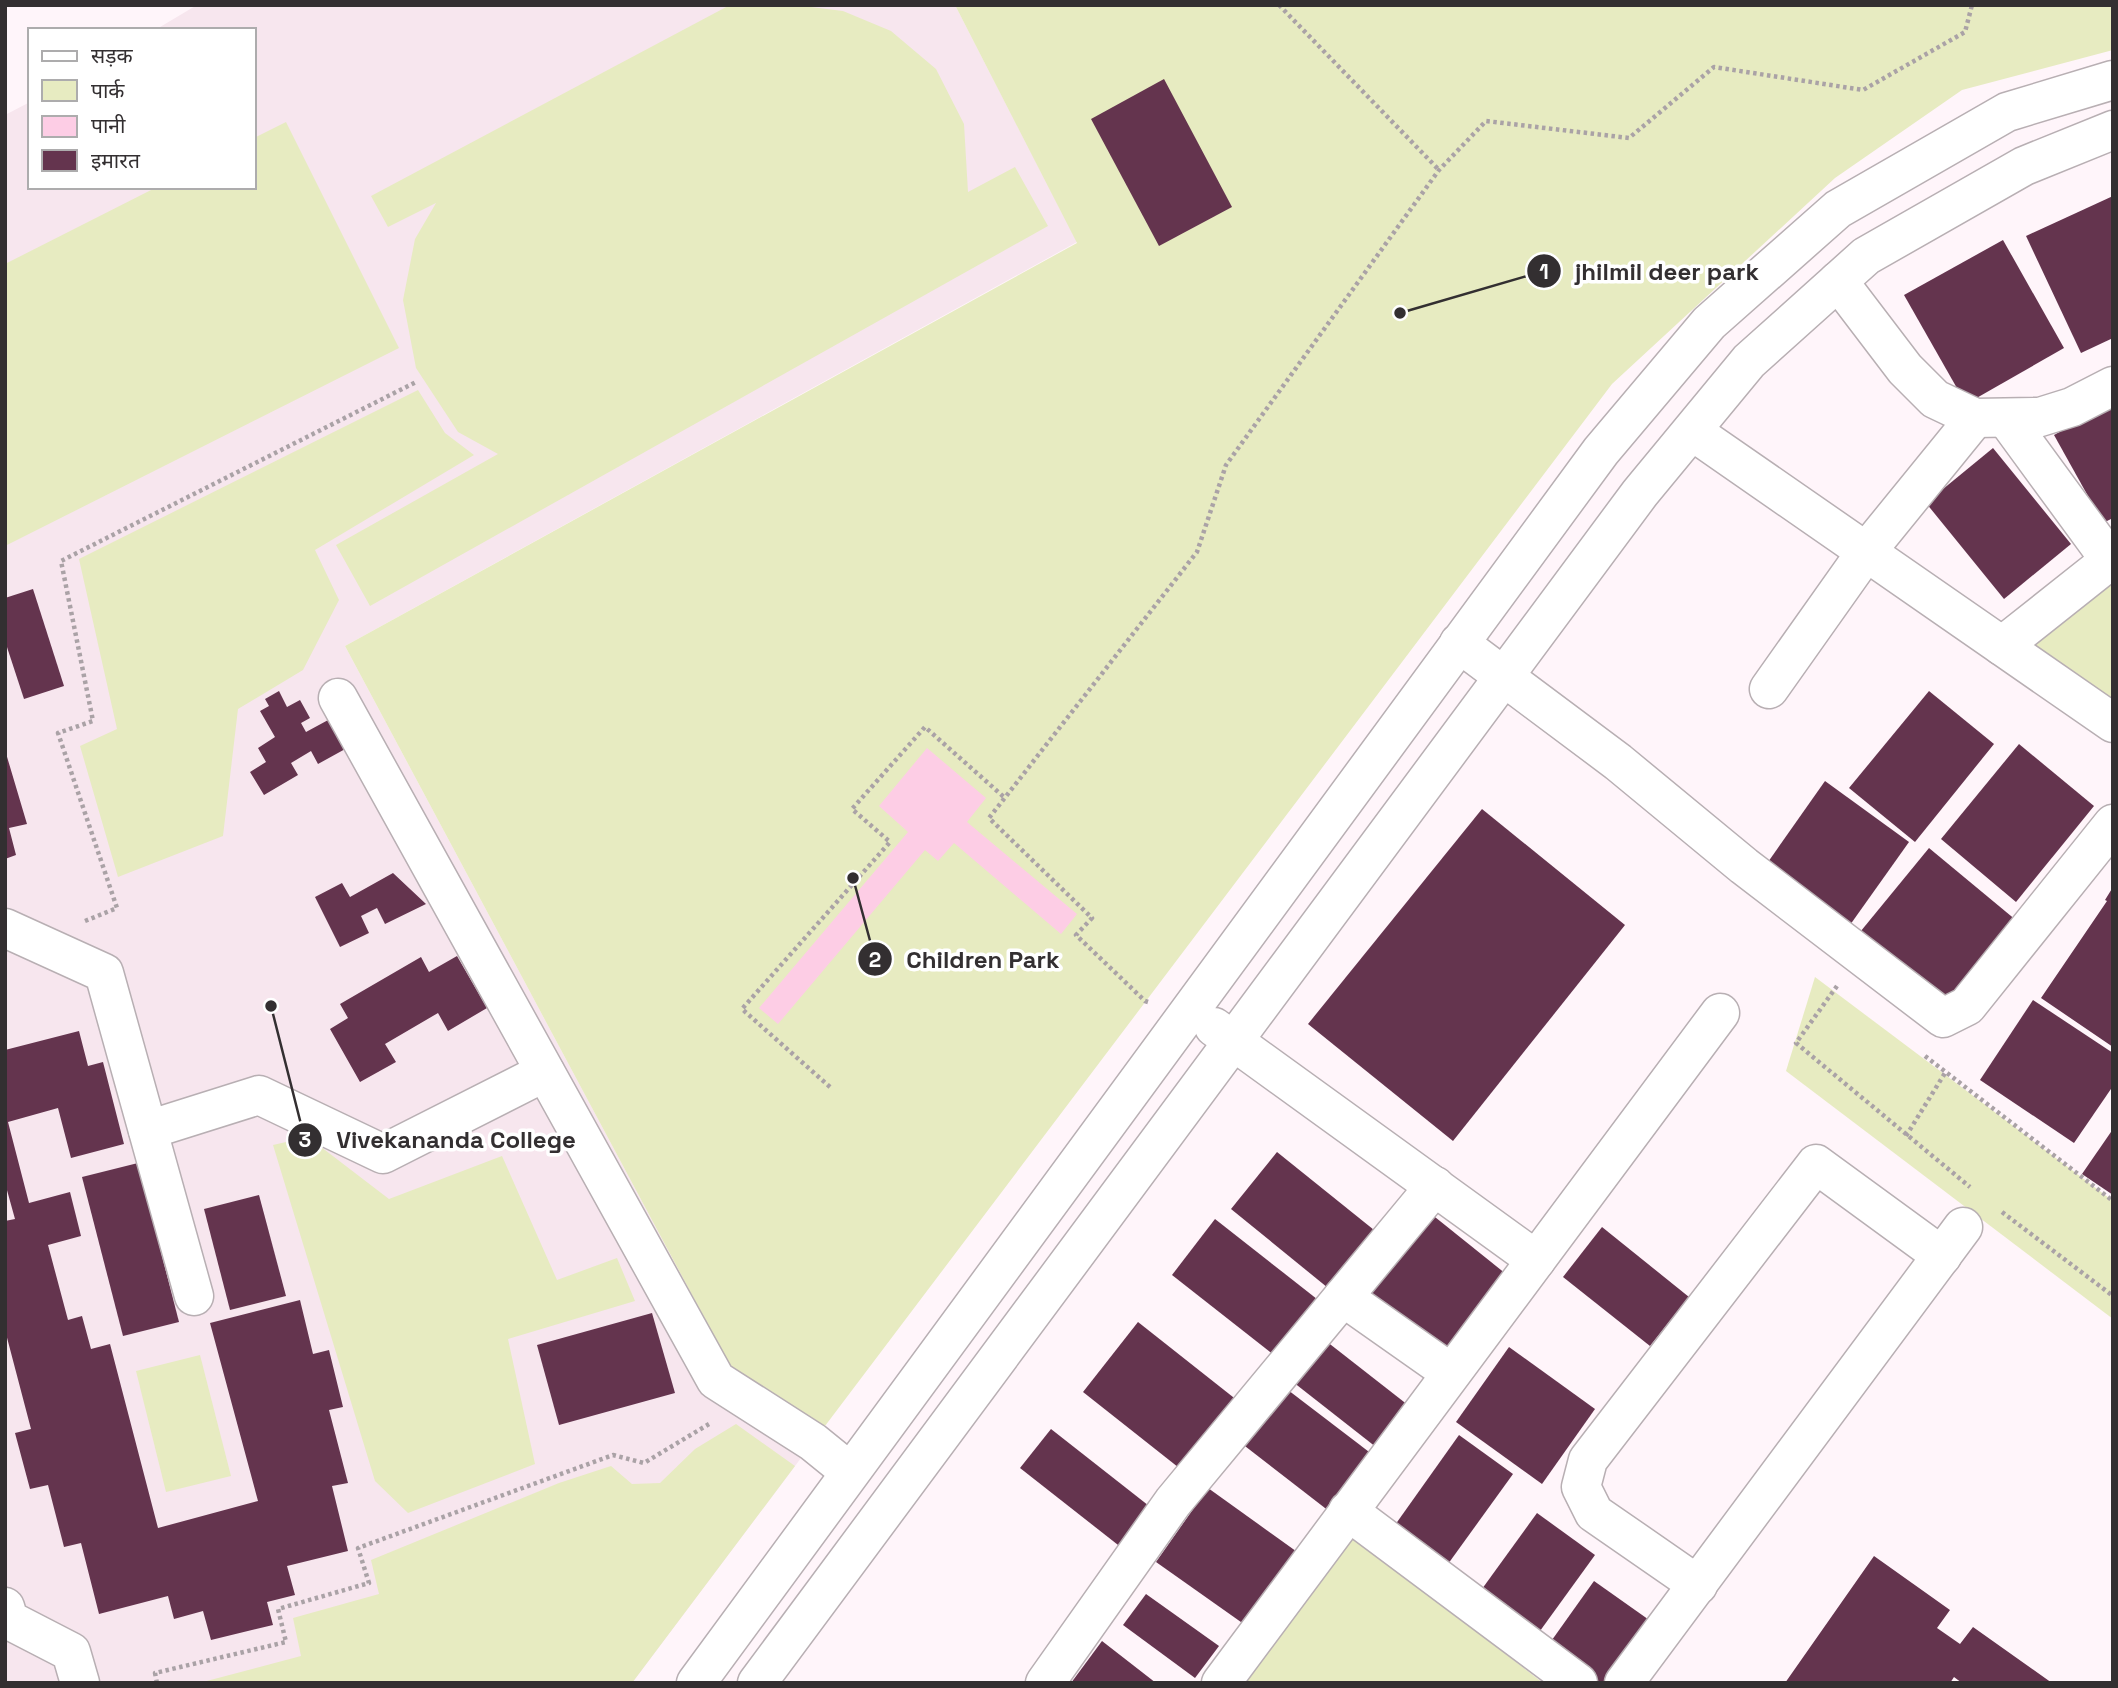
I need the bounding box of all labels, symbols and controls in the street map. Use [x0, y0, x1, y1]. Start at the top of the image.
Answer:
legend [28, 28, 256, 189]
text: सड़क [91, 42, 133, 69]
text: पार्क [91, 77, 125, 104]
text: पानी [91, 112, 126, 139]
text: इमारत [91, 147, 141, 174]
callout: jhilmil deer park [1526, 249, 1773, 294]
text: jhilmil deer park [1574, 256, 1760, 287]
text: 1 [1539, 258, 1549, 285]
callout: Children Park [857, 937, 1074, 982]
text: Children Park [906, 944, 1060, 975]
text: 2 [869, 946, 881, 973]
callout: Vivekananda College [287, 1117, 590, 1162]
text: Vivekananda College [336, 1124, 576, 1155]
text: 3 [299, 1126, 311, 1153]

